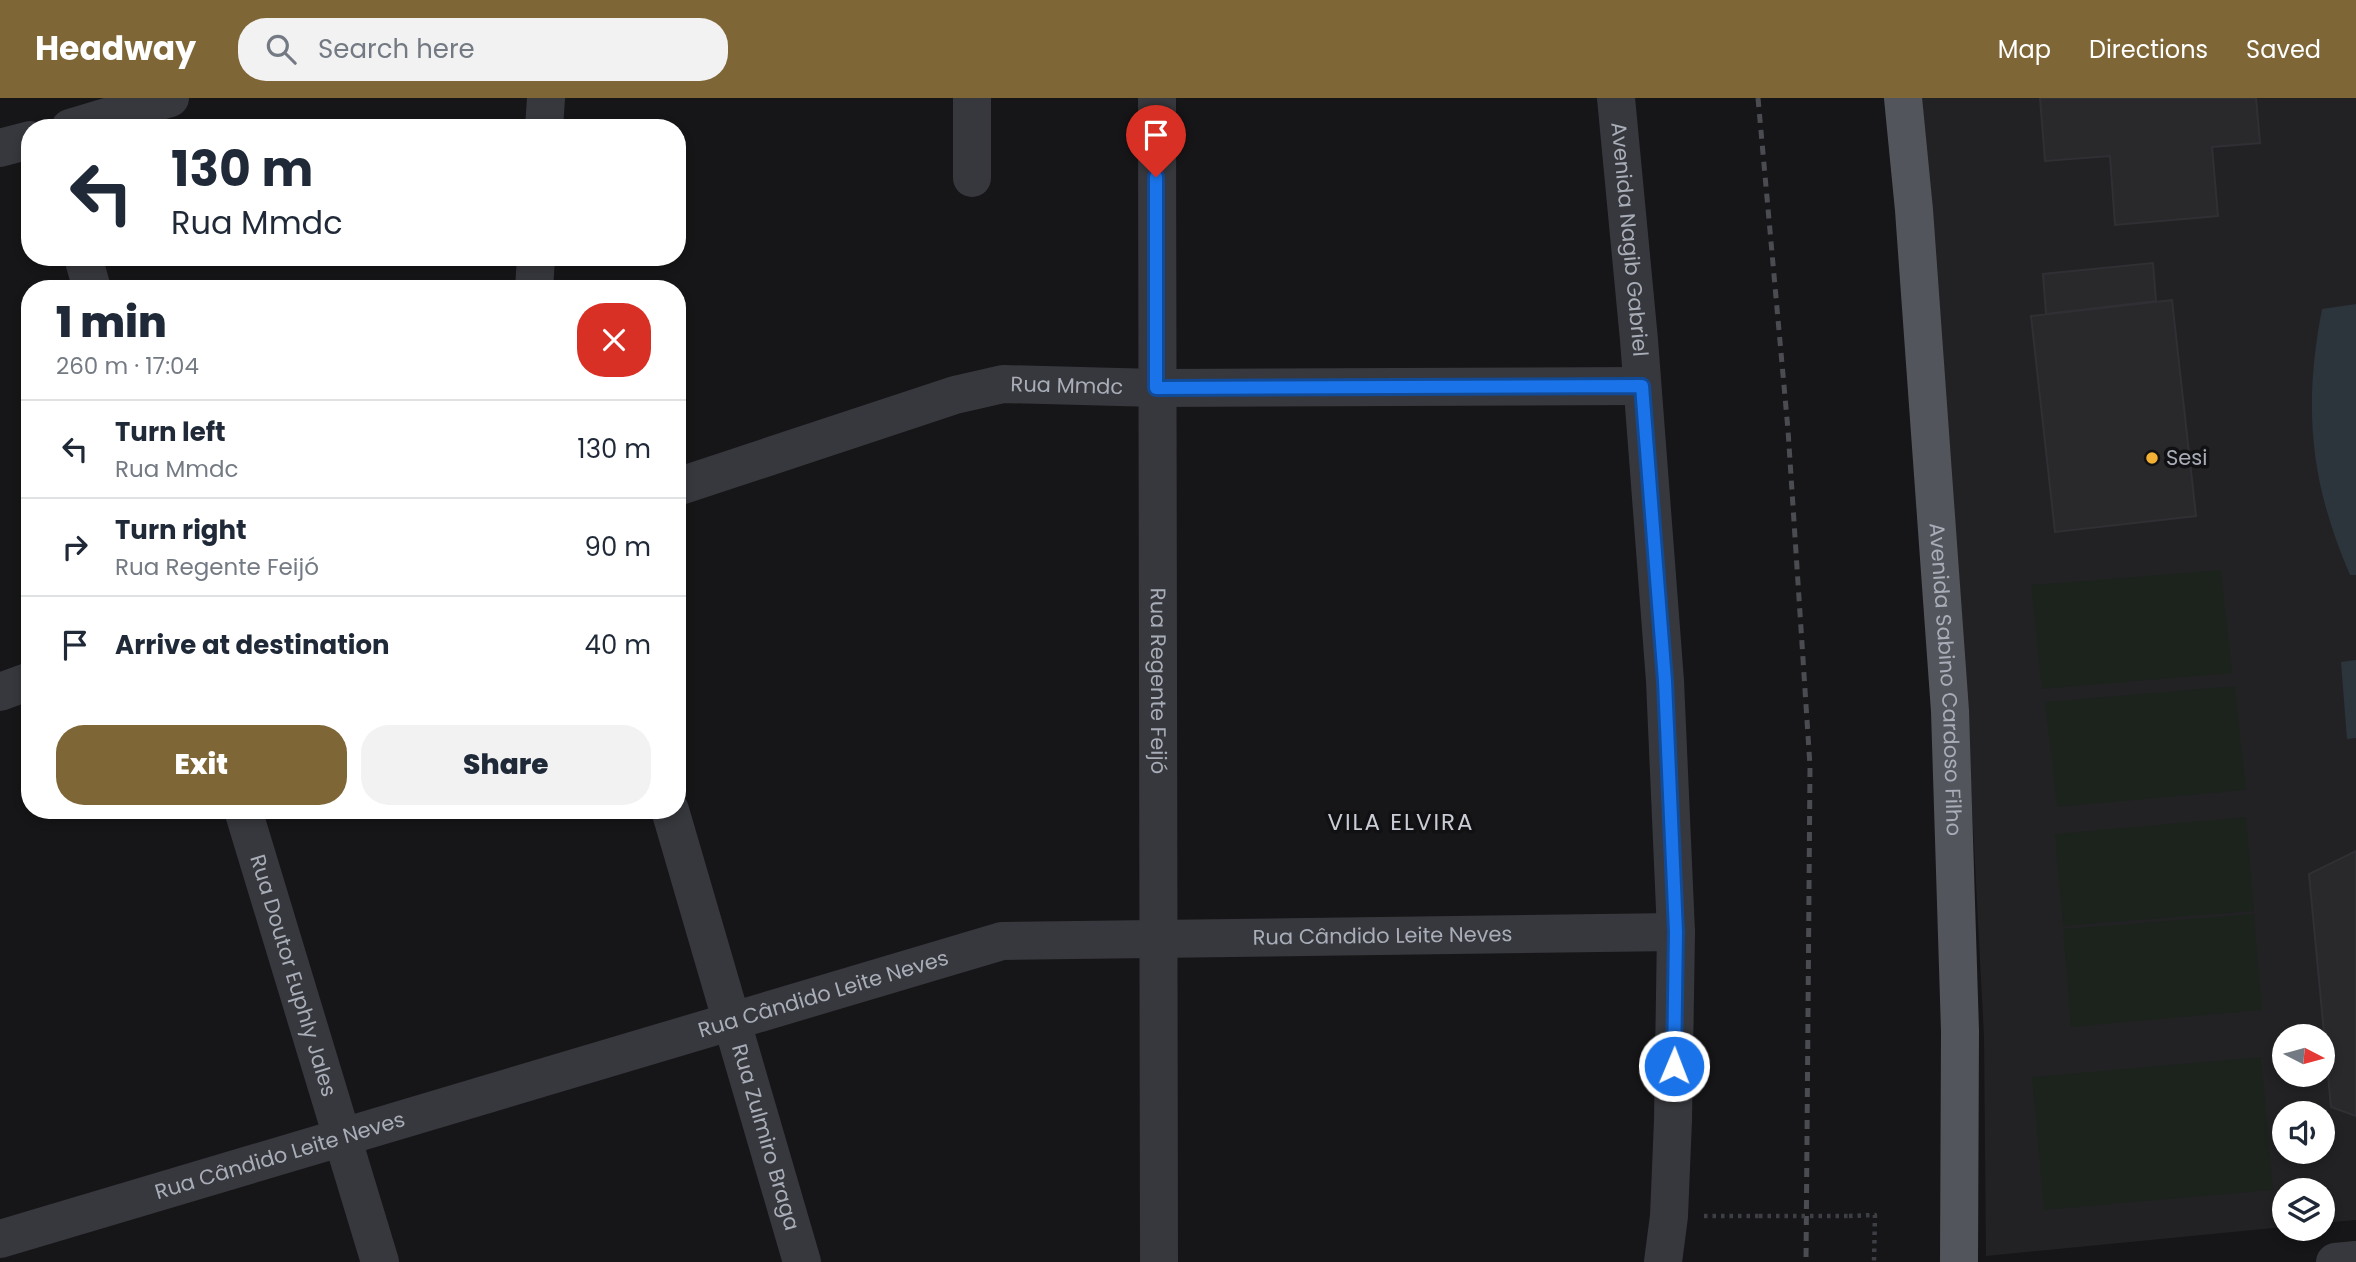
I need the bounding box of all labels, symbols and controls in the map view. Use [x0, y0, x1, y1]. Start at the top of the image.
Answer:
search box [238, 18, 728, 81]
text: Headway [35, 25, 196, 72]
icon: search [262, 30, 300, 68]
text: Search here [318, 31, 475, 67]
text: Map [1998, 33, 2051, 66]
text: Directions [2089, 33, 2208, 66]
text: Saved [2246, 33, 2321, 66]
pin [1126, 105, 1186, 177]
icon: arrive [1137, 116, 1175, 154]
street label: Avenida Nagib Gabriel [1604, 121, 1655, 358]
text: 130 m [171, 135, 313, 203]
icon: left [56, 147, 147, 238]
text: Rua Mmdc [171, 200, 343, 245]
text: 1 min [56, 293, 167, 352]
button: close [577, 303, 651, 377]
text: 260 m · 17:04 [56, 350, 199, 382]
street label: Rua Mmdc [1010, 369, 1124, 401]
text: Turn left [115, 414, 226, 450]
icon: left [56, 430, 94, 468]
text: 130 m [577, 431, 651, 467]
place label: Sesi [2166, 443, 2207, 472]
marker: Sesi [2144, 450, 2160, 466]
text: Rua Mmdc [115, 453, 238, 485]
text: Turn right [115, 512, 247, 548]
street label: Avenida Sabino Cardoso Filho [1923, 522, 1969, 836]
icon: right [56, 528, 94, 566]
text: 90 m [585, 529, 651, 565]
text: Rua Regente Feijó [115, 551, 319, 583]
street label: Rua Regente Feijó [1144, 588, 1173, 774]
icon: arrive [56, 626, 94, 664]
text: Arrive at destination [115, 627, 390, 663]
text: 40 m [585, 627, 651, 663]
button: Exit [56, 725, 347, 805]
button: Share [361, 725, 651, 805]
district label: VILA ELVIRA [1327, 806, 1475, 838]
street label: Rua Doutor Euphly Jales [243, 851, 344, 1100]
street label: Rua Cândido Leite Neves [1253, 919, 1513, 952]
street label: Rua Cândido Leite Neves [695, 943, 952, 1045]
north arrow [2272, 1024, 2334, 1087]
map controls [2272, 1024, 2335, 1241]
position arrow [1637, 1029, 1711, 1103]
street label: Rua Zulmiro Braga [725, 1040, 807, 1234]
button: sound [2272, 1101, 2335, 1164]
street label: Rua Cândido Leite Neves [151, 1104, 408, 1206]
button: layers [2272, 1178, 2335, 1241]

